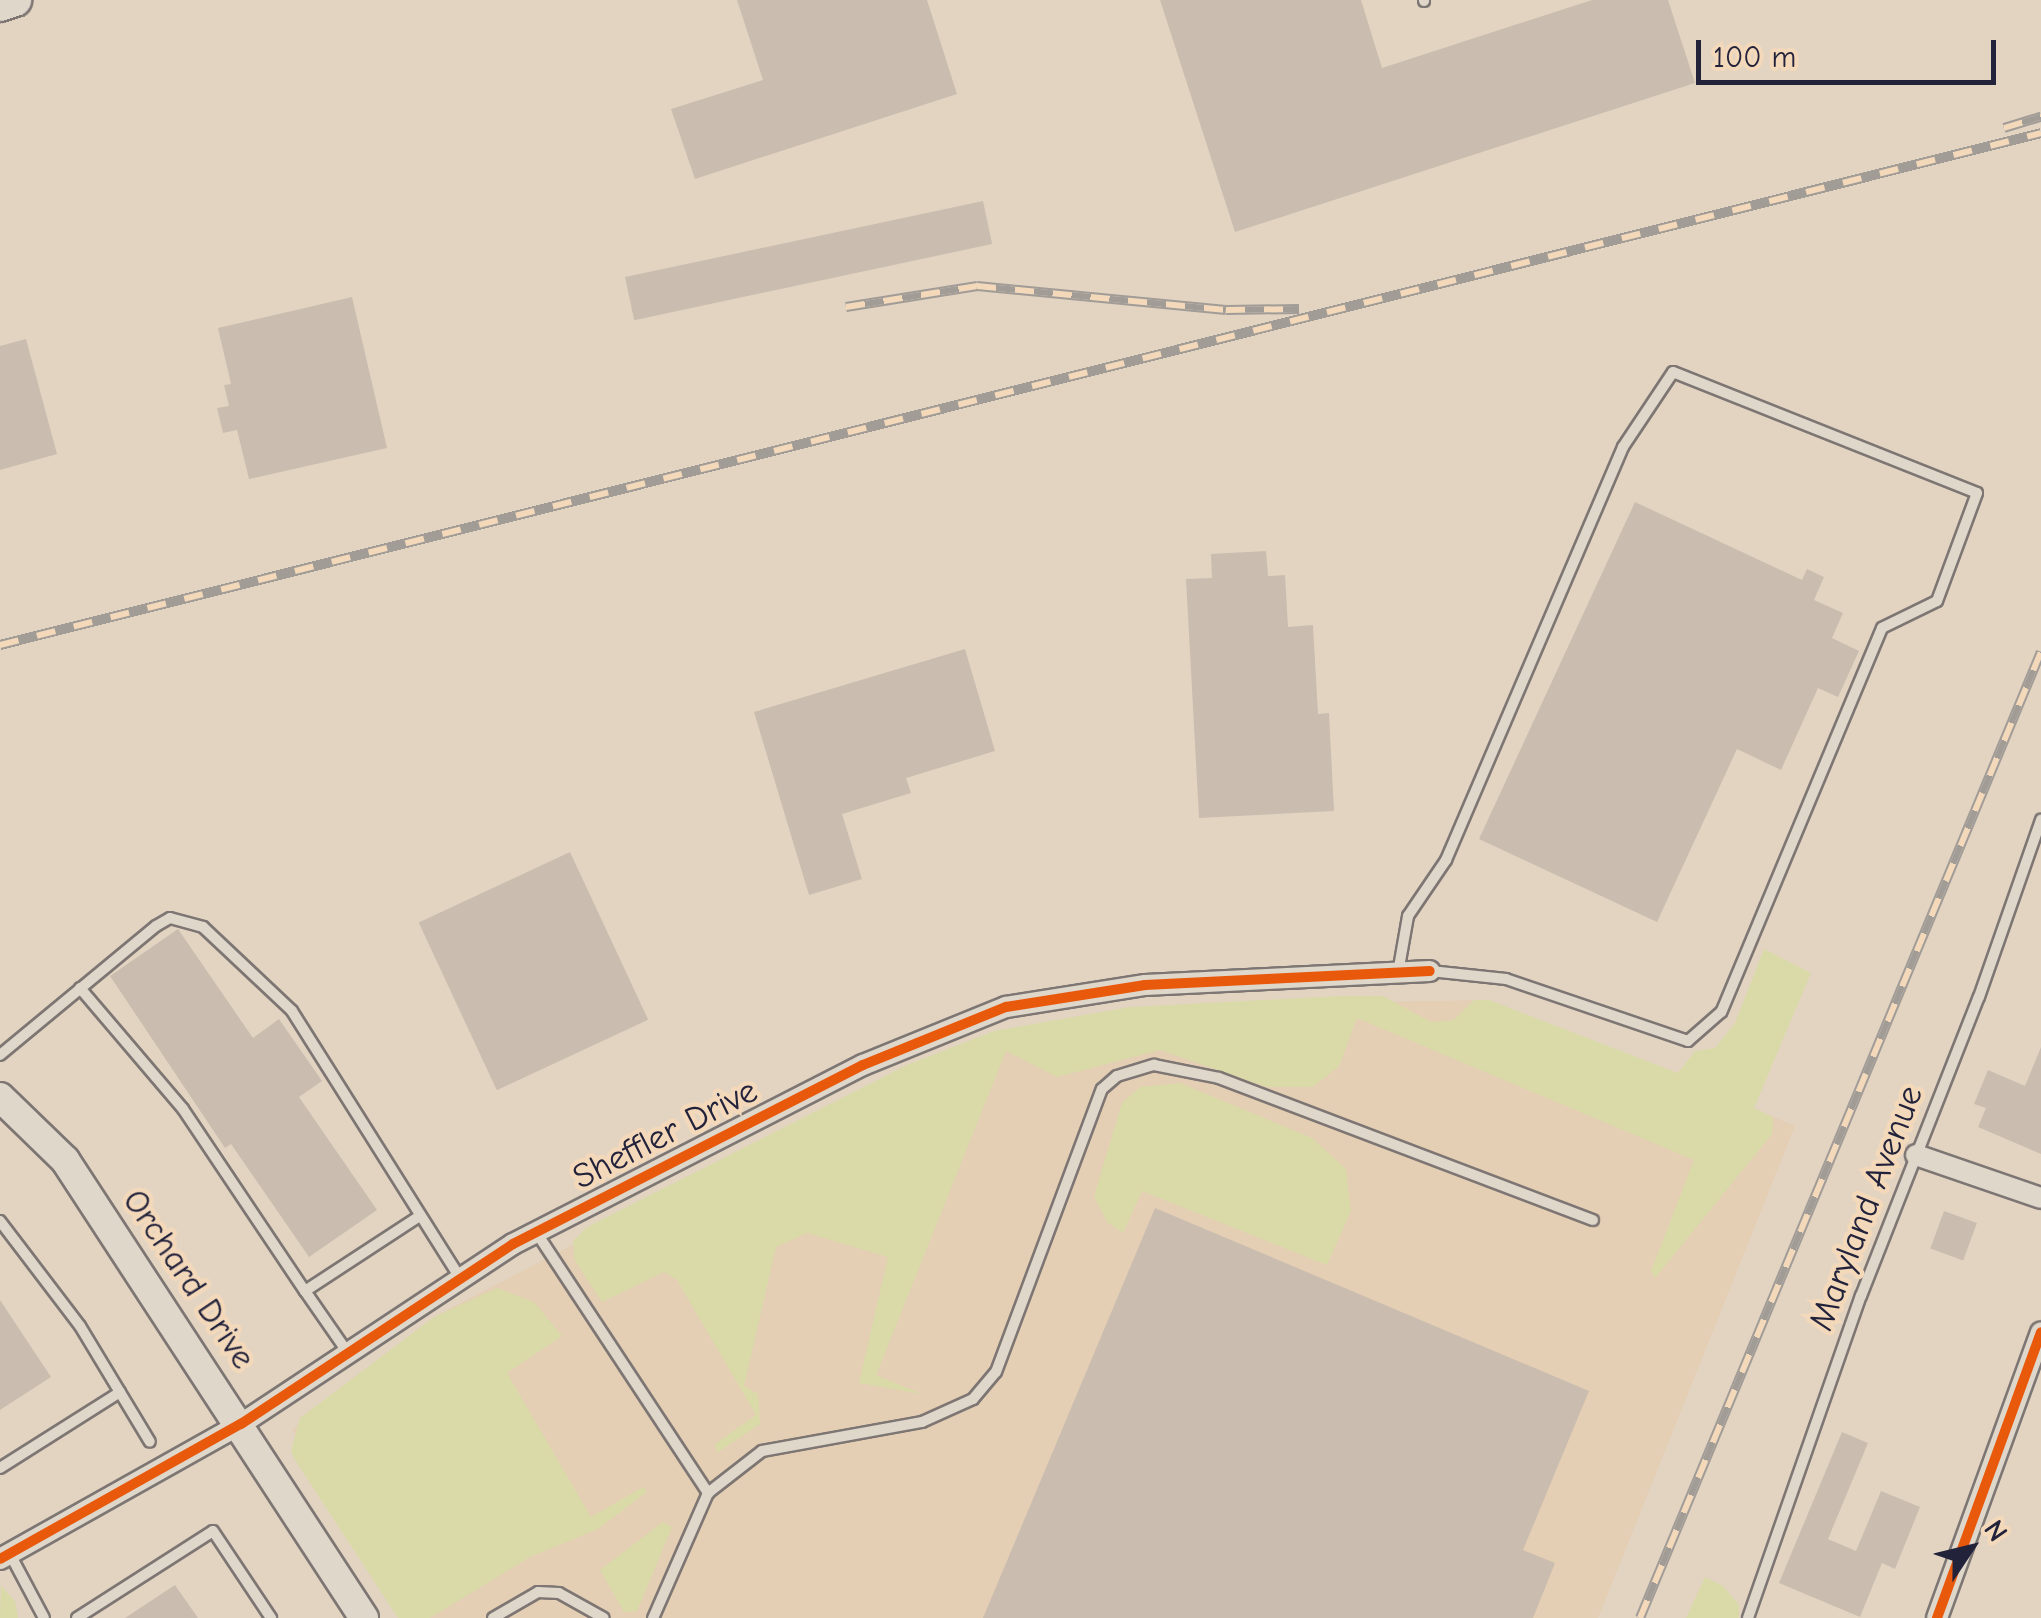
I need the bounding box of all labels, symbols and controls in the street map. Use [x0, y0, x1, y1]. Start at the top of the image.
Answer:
scale bar [1701, 20, 2001, 82]
text: 100 m [1713, 40, 1796, 75]
street label: Sheffler Drive [566, 1070, 764, 1198]
street label: Maryland Avenue [1800, 1080, 1932, 1336]
street label: Orchard Drive [114, 1181, 264, 1377]
north arrow [1921, 1498, 2021, 1598]
text: N [1977, 1514, 2014, 1547]

